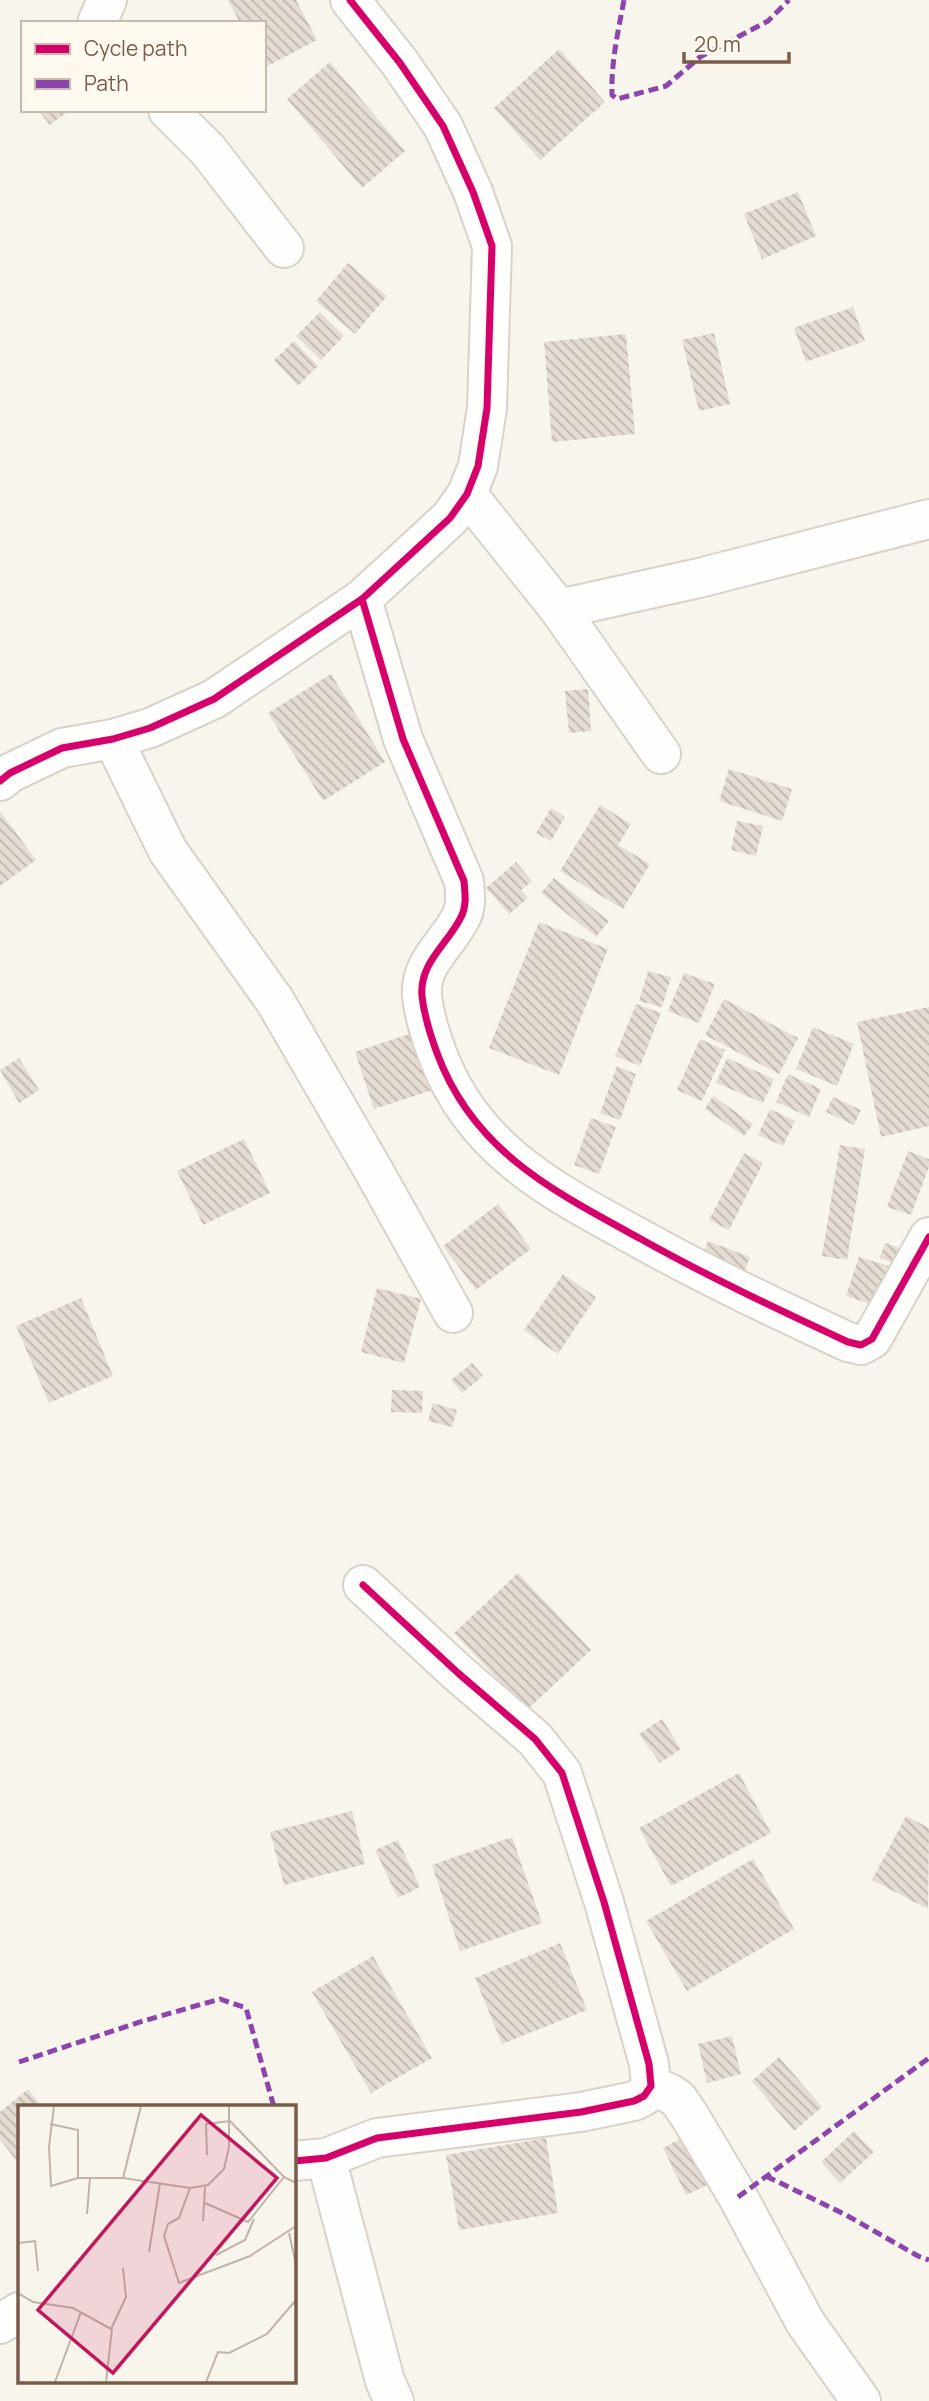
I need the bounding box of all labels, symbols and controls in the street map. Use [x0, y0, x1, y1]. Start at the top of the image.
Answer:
legend [21, 21, 266, 112]
scale bar [684, 21, 789, 65]
text: 20 m [694, 30, 741, 58]
text: Cycle path [84, 34, 187, 62]
text: Path [84, 69, 129, 97]
inset map [18, 2105, 296, 2384]

